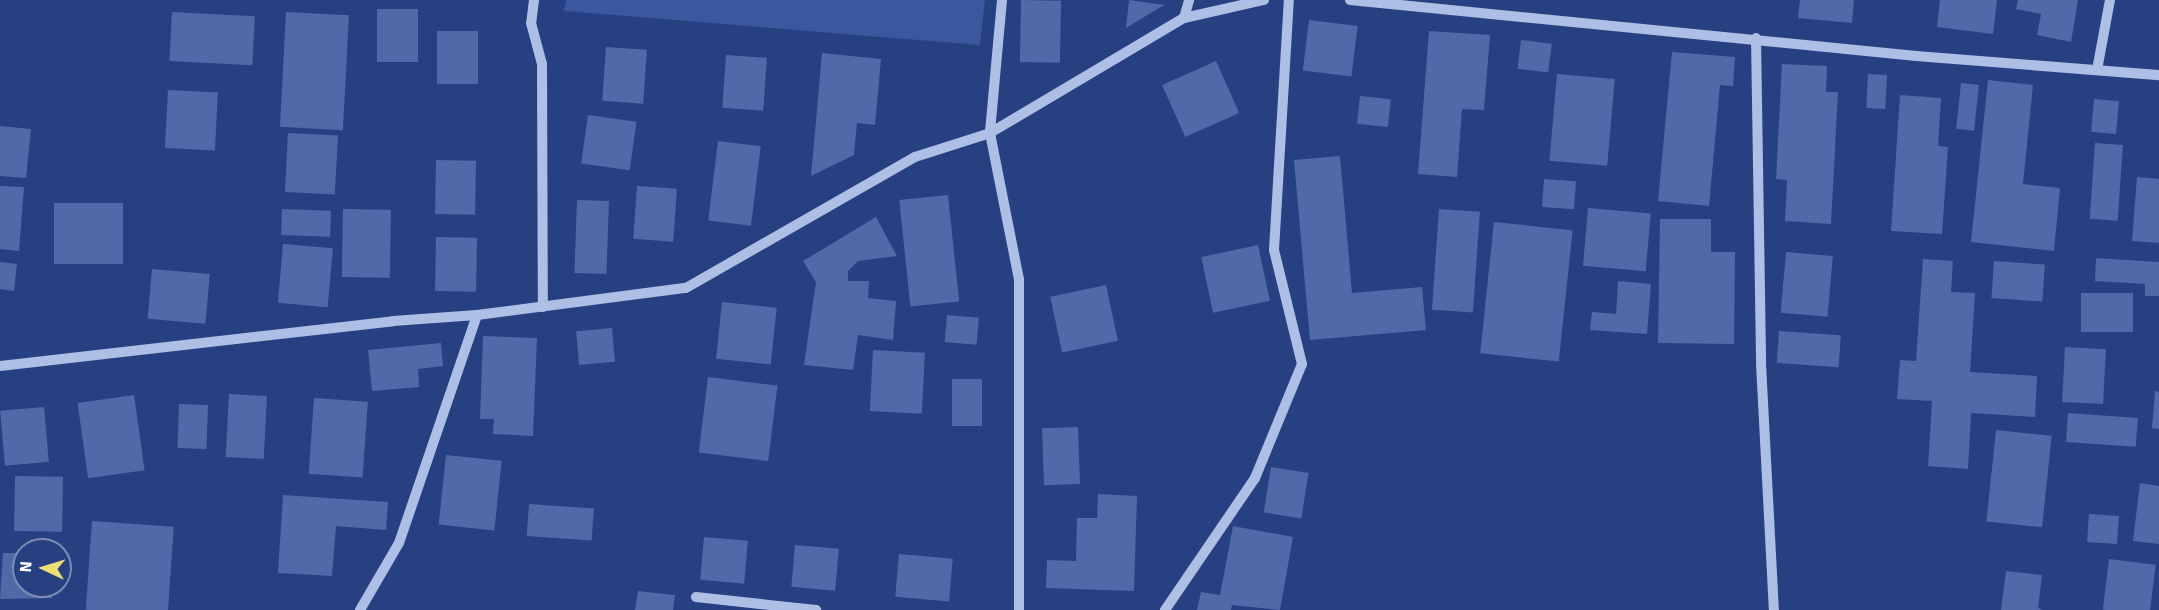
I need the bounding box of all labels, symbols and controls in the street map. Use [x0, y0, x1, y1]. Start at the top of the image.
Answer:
north arrow [12, 538, 72, 598]
text: N [16, 561, 36, 573]

